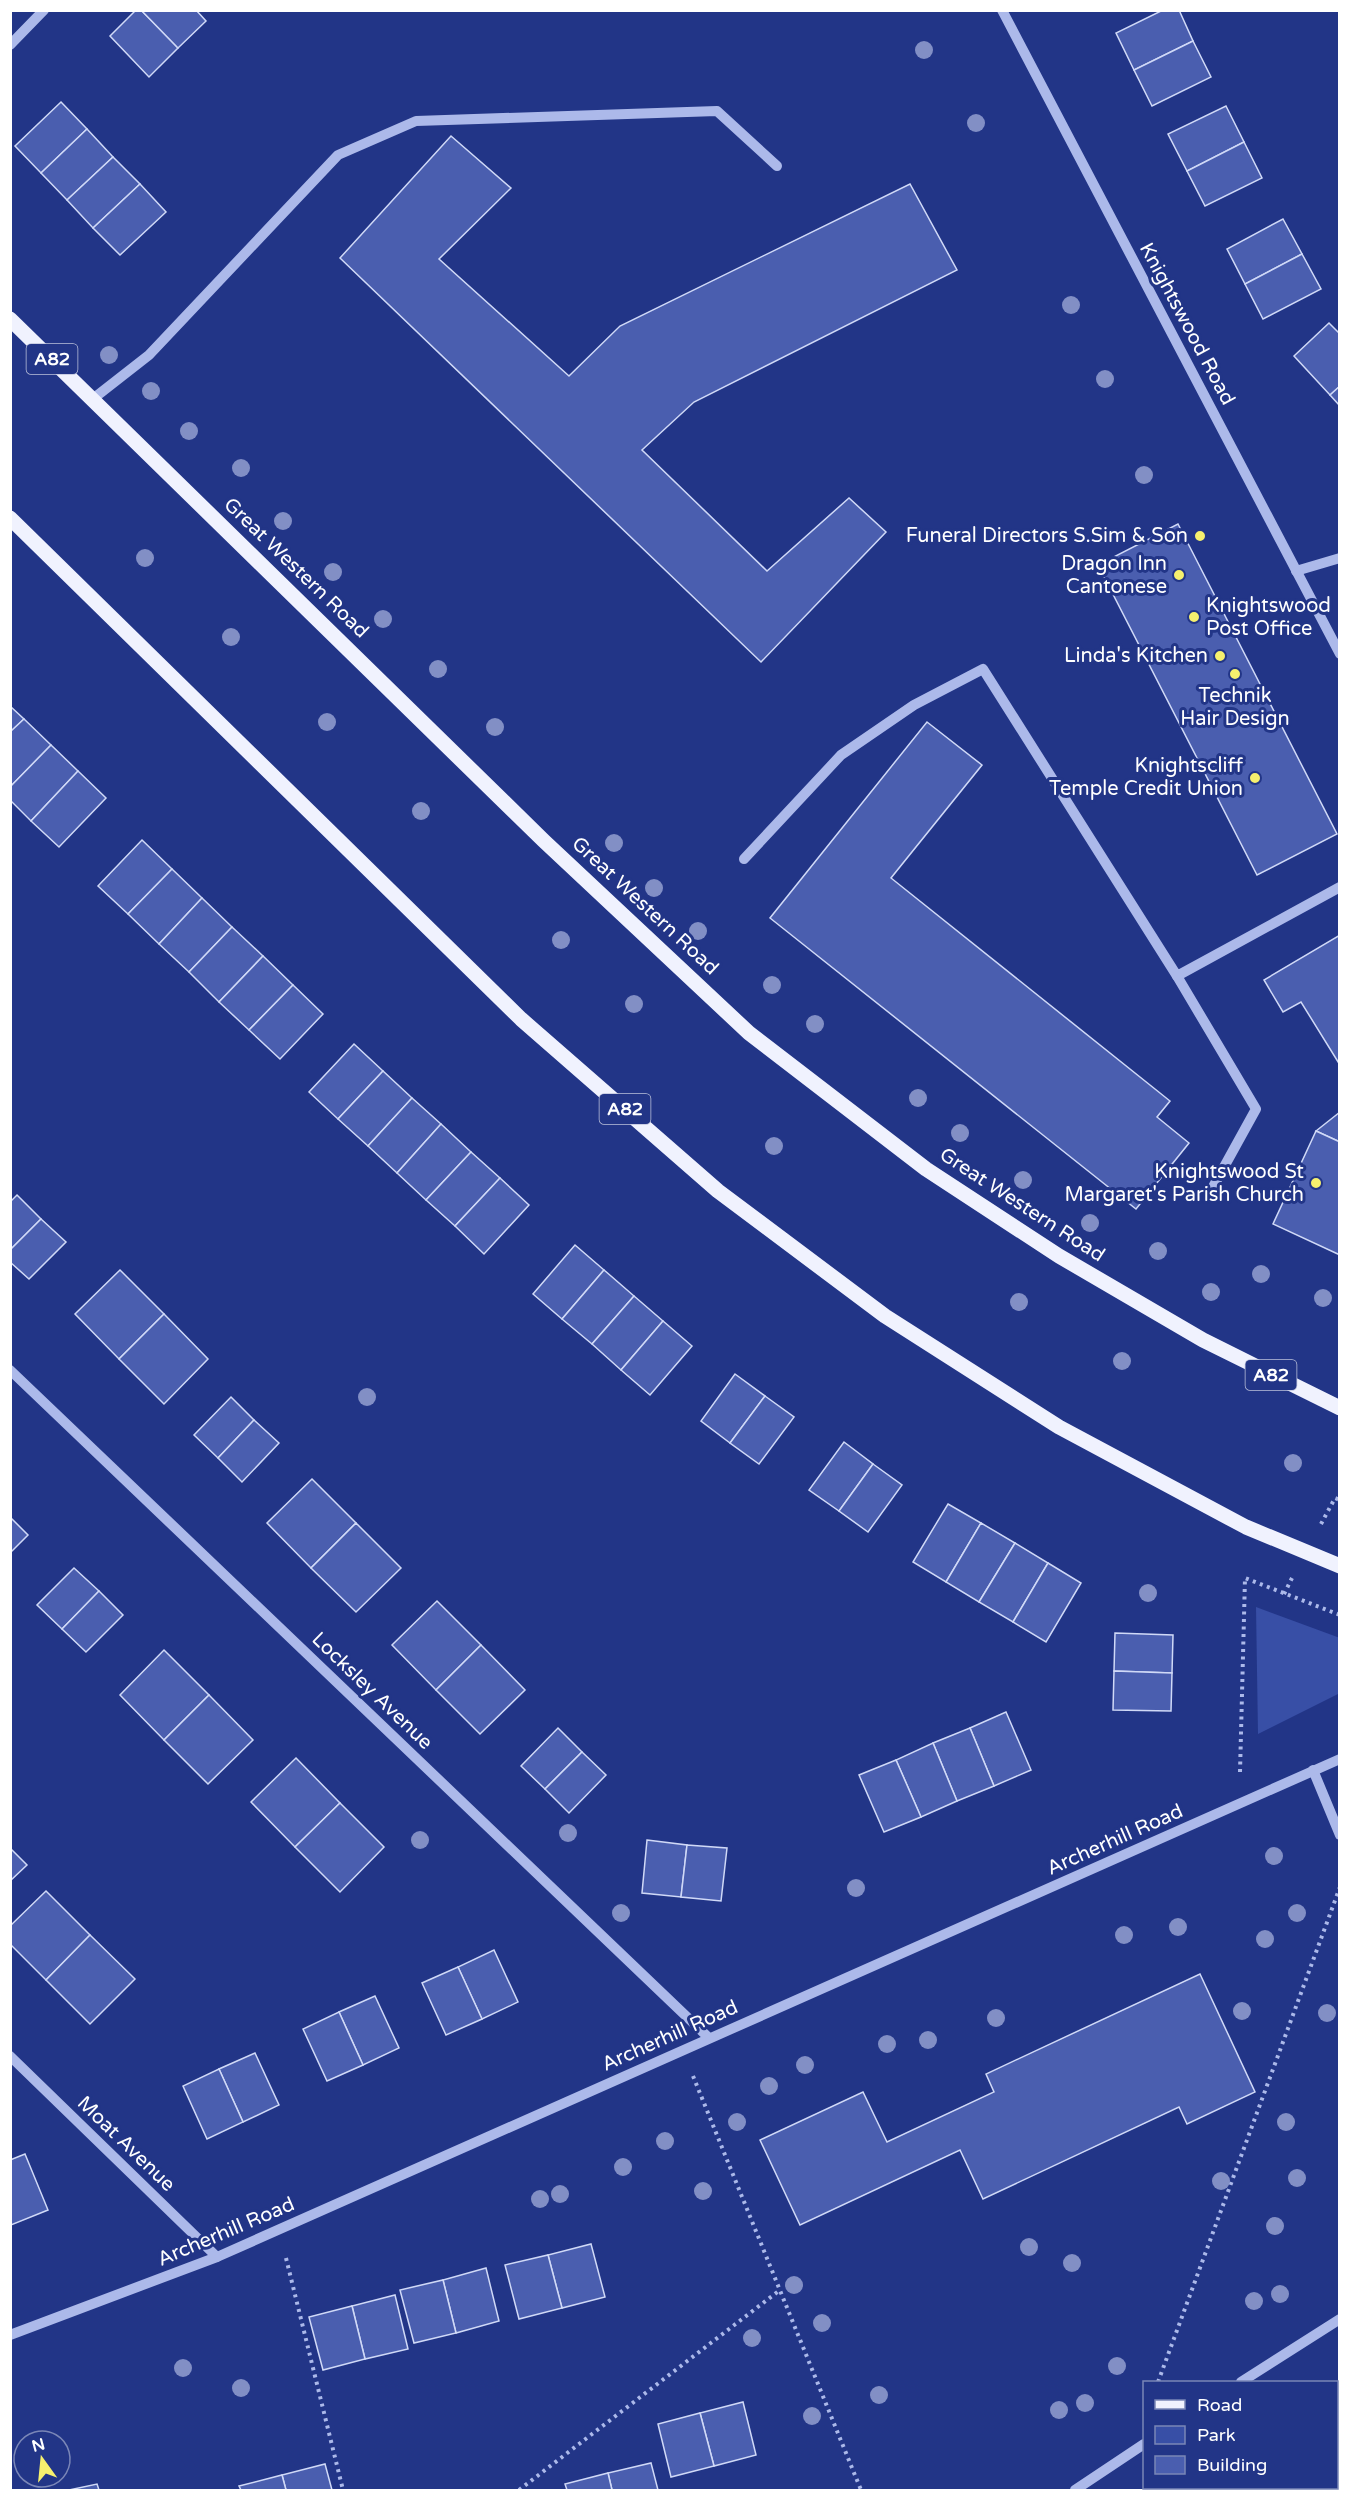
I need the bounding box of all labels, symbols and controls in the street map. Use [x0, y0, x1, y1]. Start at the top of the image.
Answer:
street label: Knightswood Road [1134, 239, 1240, 409]
road number: A82 [26, 344, 78, 374]
street label: Great Western Road [219, 493, 373, 643]
place label: Funeral Directors S.Sim & Son [906, 524, 1188, 548]
marker: Funeral Directors S.Sim & Son [1193, 529, 1207, 543]
place label: Dragon Inn Cantonese [1061, 552, 1167, 599]
marker: Dragon Inn Cantonese [1172, 568, 1186, 582]
place label: Knightswood Post Office [1206, 594, 1331, 641]
marker: Knightswood Post Office [1187, 610, 1201, 624]
place label: Linda's Kitchen [1064, 644, 1208, 668]
marker: Linda's Kitchen [1213, 649, 1227, 663]
marker: Technik Hair Design [1228, 667, 1242, 681]
place label: Technik Hair Design [1180, 684, 1290, 731]
place label: Knightscliff Temple Credit Union [1049, 754, 1244, 801]
marker: Knightscliff Temple Credit Union [1248, 771, 1262, 785]
street label: Great Western Road [567, 832, 723, 980]
road number: A82 [600, 1094, 650, 1124]
street label: Great Western Road [935, 1143, 1109, 1267]
place label: Knightswood St Margaret's Parish Church [1065, 1160, 1304, 1207]
marker: Knightswood St Margaret's Parish Church [1309, 1176, 1323, 1190]
road number: A82 [1246, 1360, 1296, 1390]
street label: Locksley Avenue [307, 1627, 437, 1755]
street label: Archerhill Road [1043, 1799, 1187, 1881]
street label: Archerhill Road [598, 1995, 742, 2077]
street label: Moat Avenue [72, 2091, 180, 2197]
street label: Archerhill Road [154, 2192, 298, 2272]
legend [1143, 2381, 1338, 2489]
text: Road [1197, 2394, 1242, 2416]
text: Park [1197, 2424, 1236, 2446]
north arrow [12, 2429, 72, 2489]
text: N [30, 2434, 47, 2457]
text: Building [1197, 2454, 1267, 2476]

